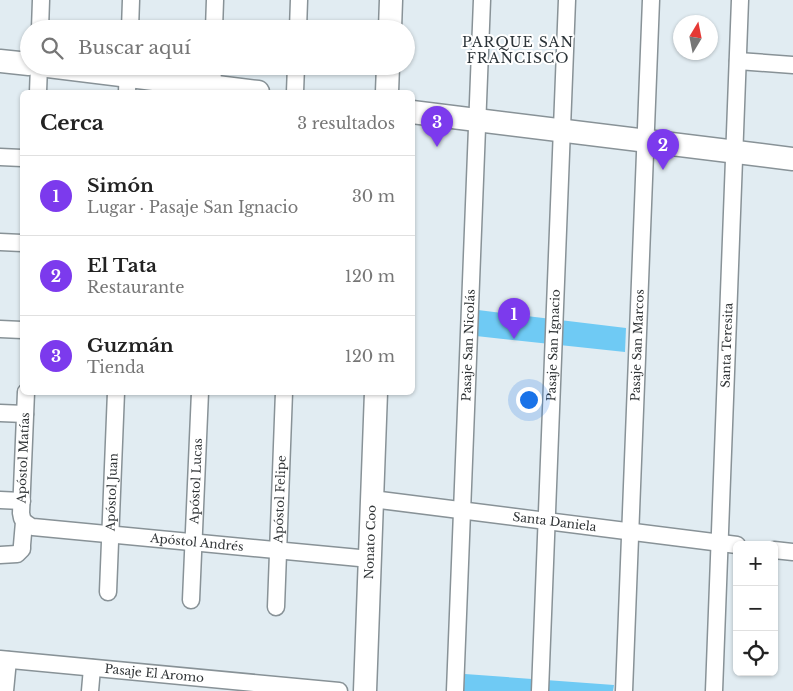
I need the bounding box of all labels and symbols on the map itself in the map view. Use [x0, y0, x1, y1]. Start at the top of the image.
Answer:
north arrow [673, 15, 718, 60]
district label: PARQUE SAN FRANCISCO [462, 33, 574, 67]
pin: 3 [421, 106, 453, 147]
pin: 2 [647, 129, 679, 170]
street label: Pasaje San Nicolás [458, 289, 478, 402]
street label: Pasaje San Ignacio [543, 289, 563, 402]
street label: Pasaje San Marcos [627, 289, 647, 402]
pin: 1 [498, 298, 530, 339]
street label: Santa Teresita [717, 302, 736, 388]
your location [516, 387, 542, 413]
street label: Apóstol Matías [13, 412, 32, 505]
street label: Apóstol Lucas [186, 438, 205, 525]
street label: Apóstol Juan [102, 453, 121, 532]
street label: Apóstol Felipe [270, 455, 289, 544]
street label: Nonato Coo [361, 504, 379, 580]
street label: Santa Daniela [512, 509, 598, 534]
street label: Apóstol Andrés [149, 530, 244, 554]
street label: Pasaje El Aromo [104, 661, 205, 685]

